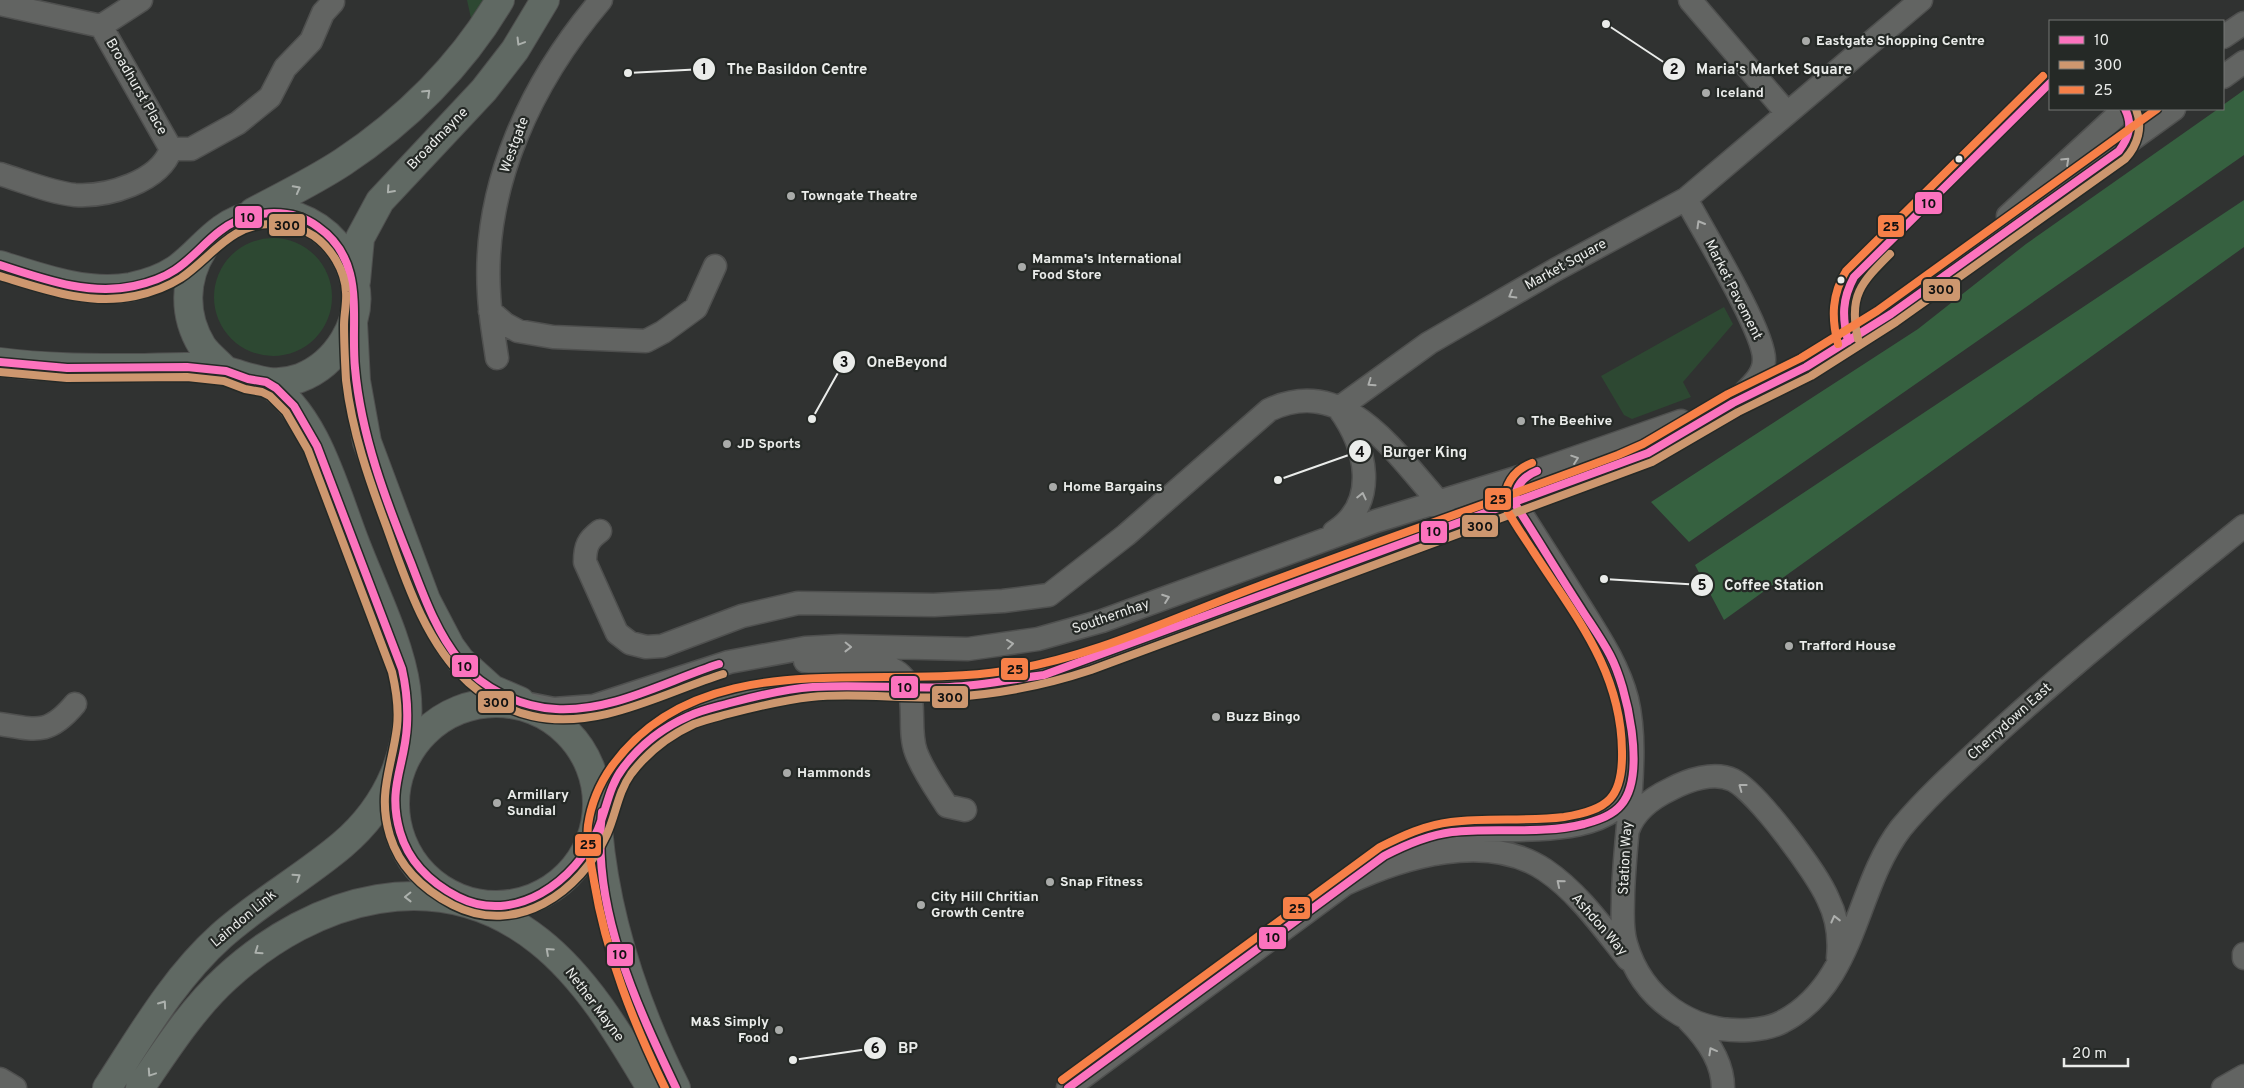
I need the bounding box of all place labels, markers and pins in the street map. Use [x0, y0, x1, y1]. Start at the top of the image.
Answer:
place label: Eastgate Shopping Centre [1816, 33, 1985, 50]
marker: Eastgate Shopping Centre [1800, 35, 1812, 47]
callout: The Basildon Centre [692, 54, 877, 84]
callout: Maria's Market Square [1661, 54, 1862, 84]
place label: Iceland [1716, 85, 1764, 102]
marker: Iceland [1700, 87, 1712, 99]
unlabelled marker [1954, 154, 1964, 164]
place label: Towngate Theatre [801, 188, 918, 205]
marker: Towngate Theatre [785, 190, 797, 202]
place label: Mamma's International Food Store [1032, 251, 1182, 284]
marker: Mamma's International Food Store [1016, 261, 1028, 273]
unlabelled marker [1836, 275, 1846, 285]
callout: OneBeyond [832, 347, 958, 377]
place label: The Beehive [1531, 413, 1613, 430]
marker: The Beehive [1515, 415, 1527, 427]
place label: JD Sports [737, 436, 801, 453]
callout: Burger King [1347, 436, 1477, 466]
marker: JD Sports [721, 438, 733, 450]
place label: Home Bargains [1063, 479, 1163, 496]
marker: Home Bargains [1047, 481, 1059, 493]
callout: Coffee Station [1689, 570, 1834, 600]
place label: Trafford House [1799, 638, 1896, 655]
marker: Trafford House [1783, 640, 1795, 652]
place label: Buzz Bingo [1226, 709, 1301, 726]
marker: Buzz Bingo [1210, 711, 1222, 723]
place label: Hammonds [797, 765, 871, 782]
marker: Hammonds [781, 767, 793, 779]
place label: Armillary Sundial [507, 787, 569, 820]
marker: Armillary Sundial [491, 797, 503, 809]
place label: Snap Fitness [1060, 874, 1143, 891]
marker: Snap Fitness [1044, 876, 1056, 888]
place label: City Hill Chritian Growth Centre [931, 889, 1039, 922]
marker: City Hill Chritian Growth Centre [915, 899, 927, 911]
place label: M&S Simply Food [691, 1014, 769, 1047]
marker: M&S Simply Food [773, 1024, 785, 1036]
callout: BP [863, 1033, 928, 1063]

